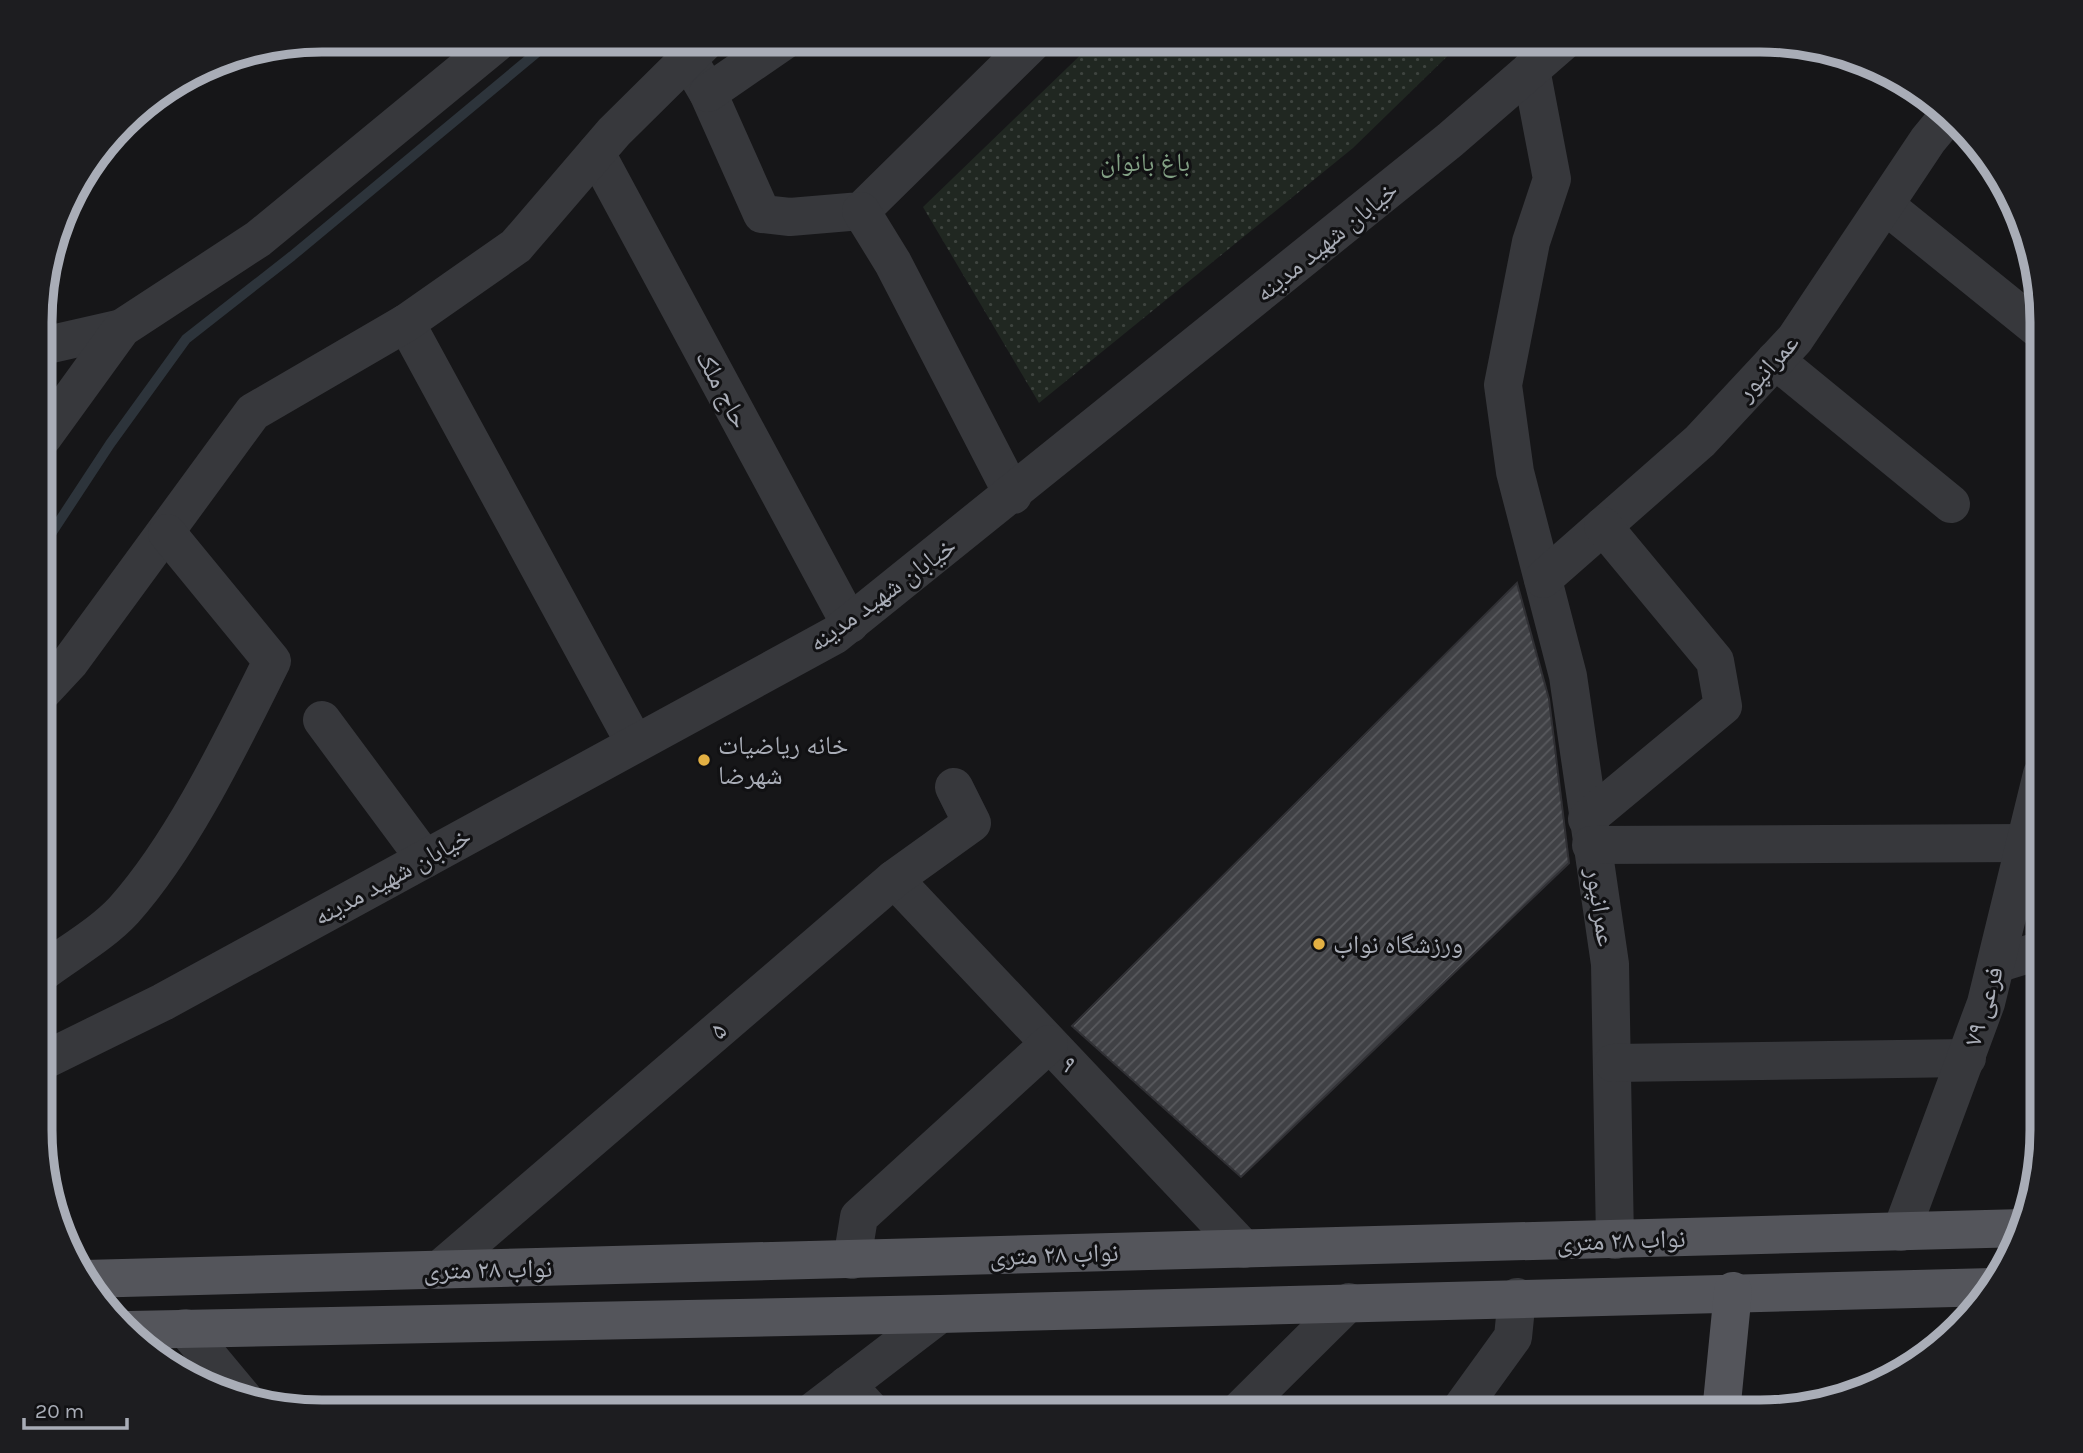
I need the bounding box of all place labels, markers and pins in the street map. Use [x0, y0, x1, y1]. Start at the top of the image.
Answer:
place label: خانه ریاضیات شهرضا [718, 730, 848, 791]
marker: خانه ریاضیات شهرضا [696, 752, 712, 768]
place label: ورزشگاه نواب [1333, 929, 1463, 960]
marker: ورزشگاه نواب [1311, 936, 1327, 952]

